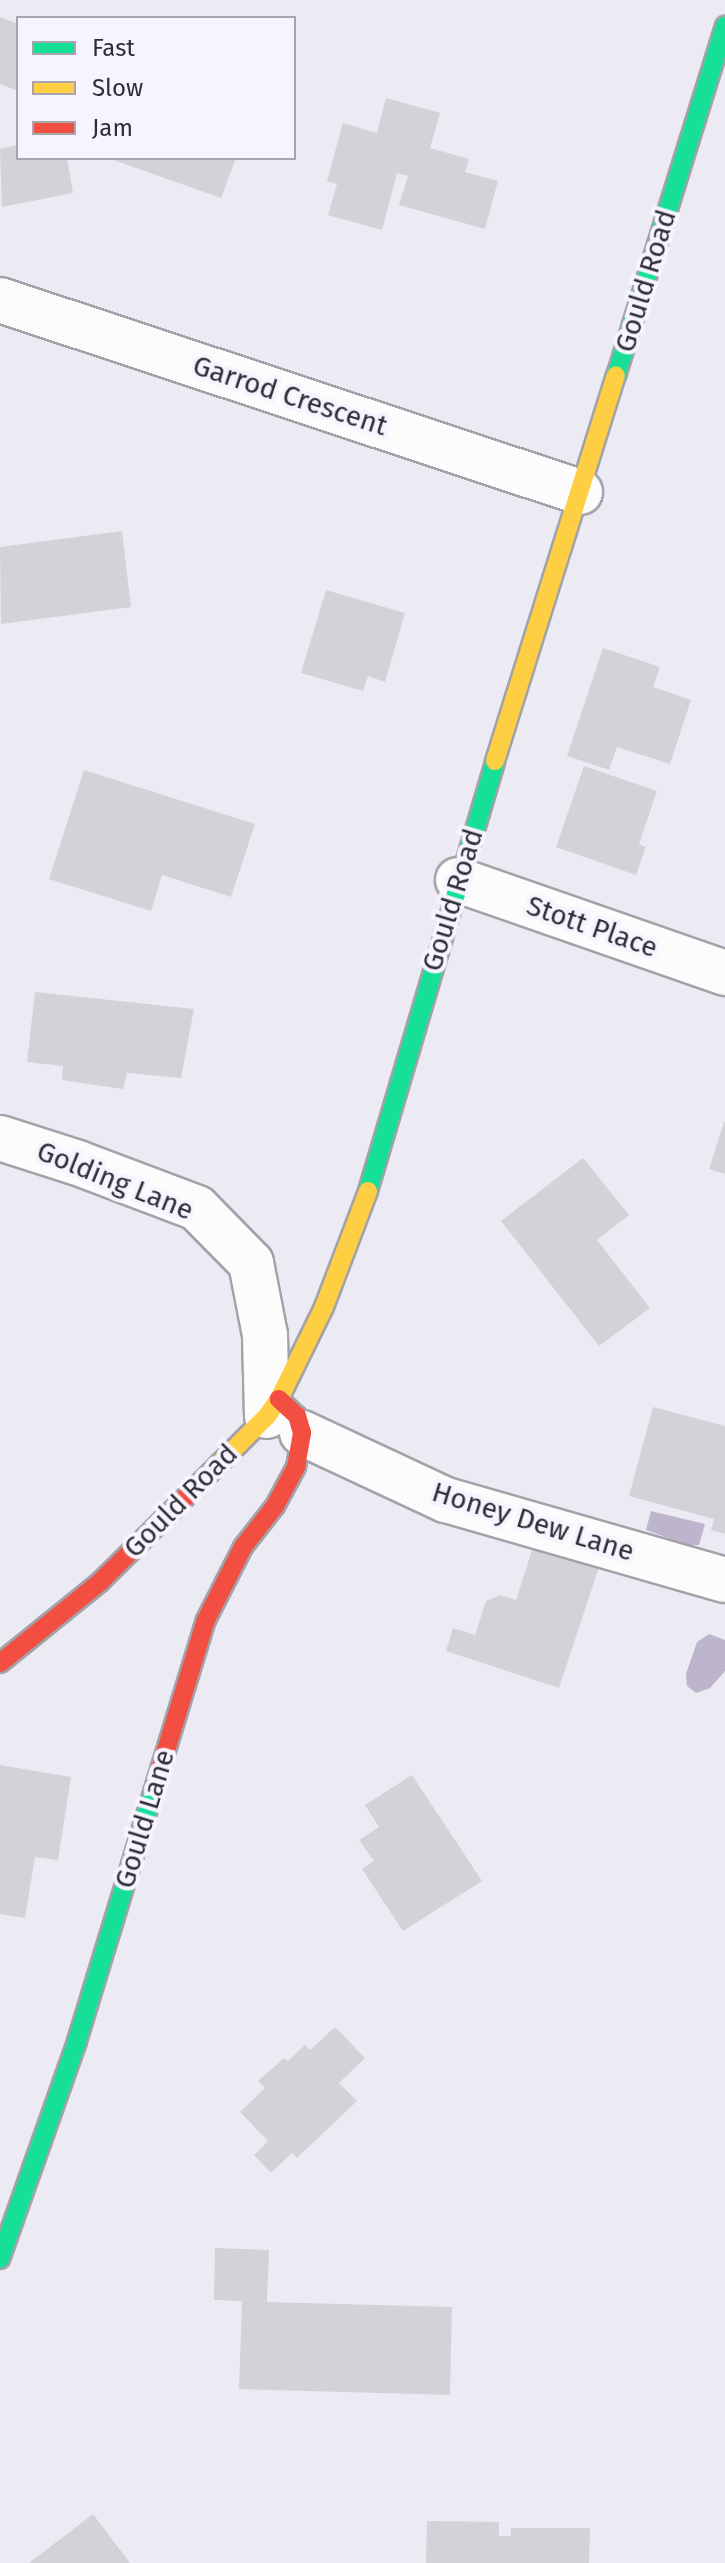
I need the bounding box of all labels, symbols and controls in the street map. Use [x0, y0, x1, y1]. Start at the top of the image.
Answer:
legend [16, 16, 296, 160]
text: Fast [92, 34, 135, 62]
text: Slow [92, 74, 143, 102]
text: Jam [92, 114, 133, 142]
street label: Gould Road [608, 206, 684, 356]
street label: Garrod Crescent [189, 349, 391, 443]
street label: Gould Road [415, 825, 491, 975]
street label: Stott Place [522, 889, 662, 965]
street label: Golding Lane [32, 1134, 198, 1228]
street label: Gould Road [117, 1437, 245, 1565]
street label: Honey Dew Lane [428, 1475, 638, 1569]
street label: Gould Lane [108, 1746, 182, 1892]

